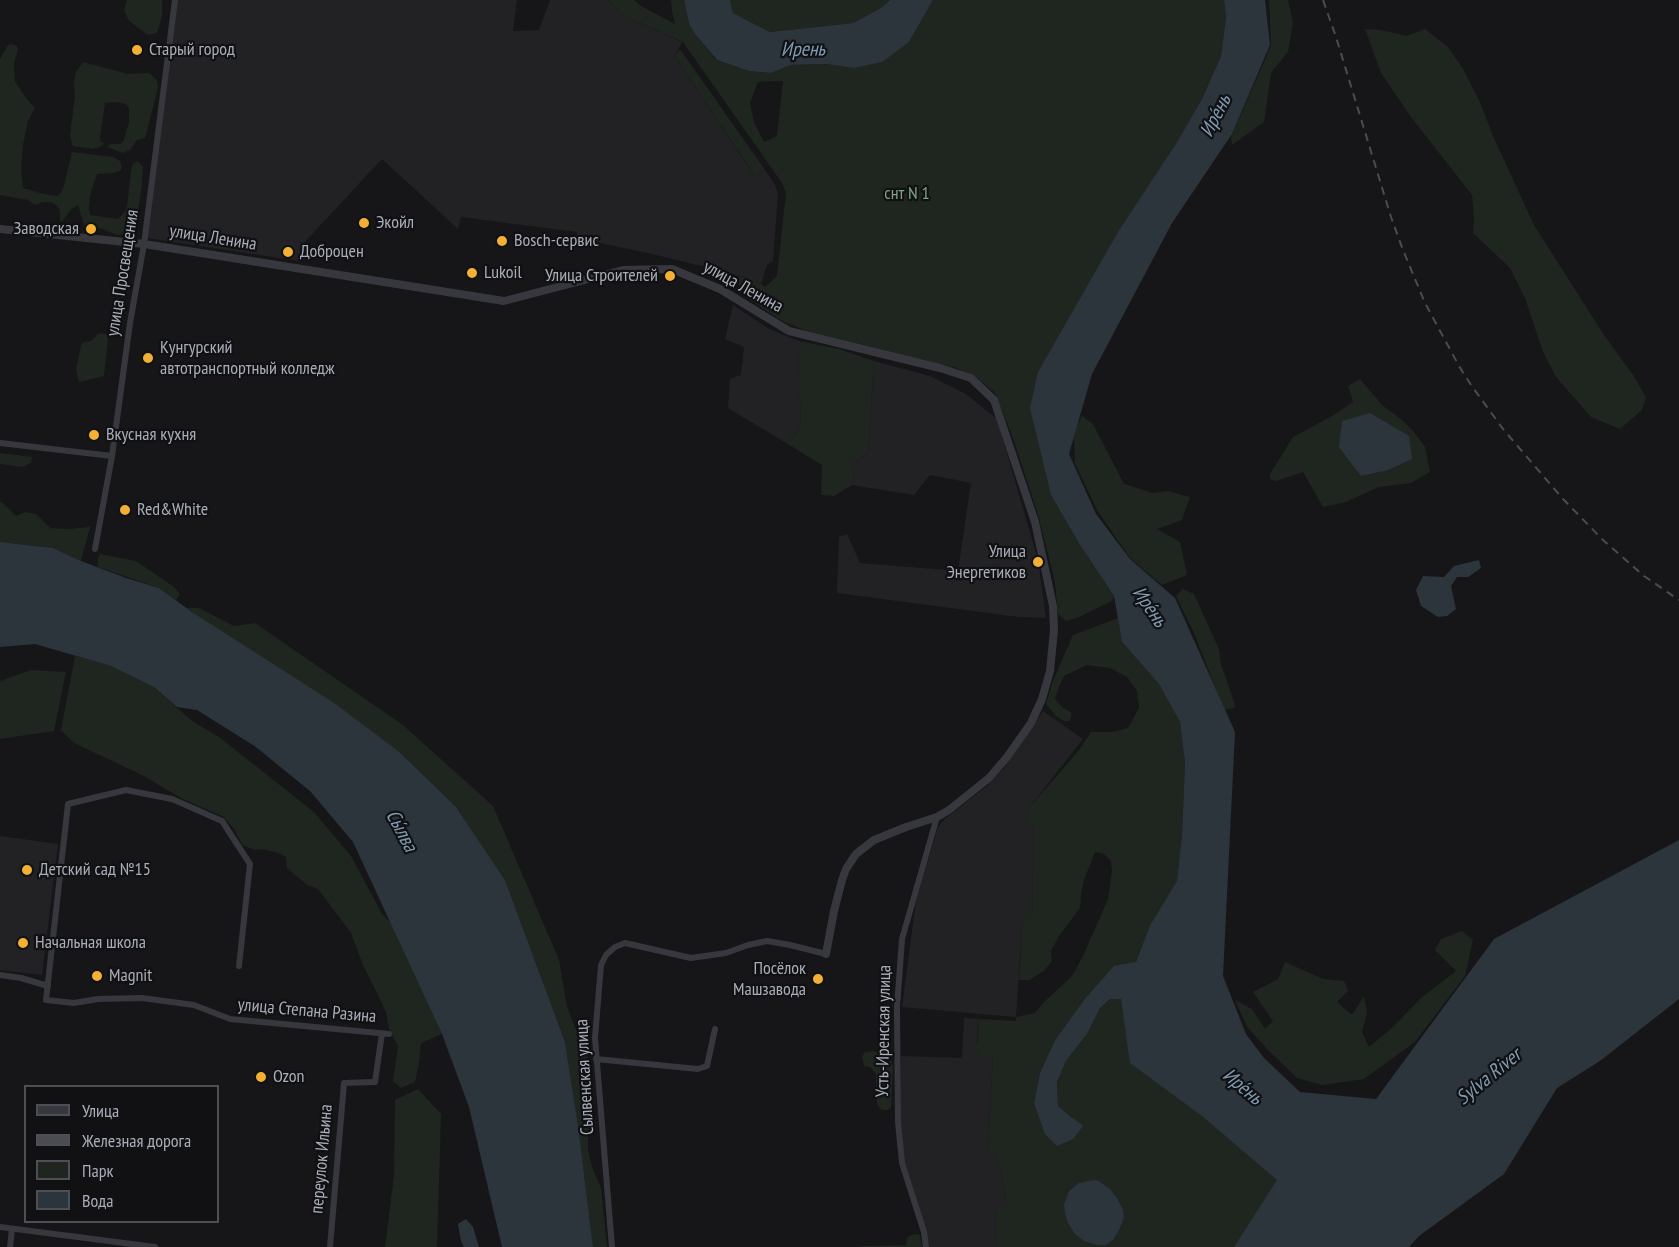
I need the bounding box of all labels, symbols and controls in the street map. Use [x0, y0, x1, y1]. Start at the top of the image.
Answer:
water label: Ирень [781, 38, 825, 62]
place label: Старый город [149, 39, 235, 61]
marker: Старый город [130, 43, 144, 57]
water label: Ире́нь [1195, 91, 1237, 141]
park label: снт N 1 [884, 183, 930, 205]
street label: улица Просвещения [102, 208, 144, 338]
place label: Экойл [376, 212, 414, 234]
marker: Экойл [357, 216, 371, 230]
place label: Заводская [14, 218, 79, 240]
street label: улица Ленина [168, 220, 258, 256]
marker: Заводская [84, 222, 98, 236]
place label: Bosch-сервис [514, 230, 599, 252]
marker: Bosch-сервис [495, 234, 509, 248]
place label: Доброцен [300, 241, 364, 263]
marker: Доброцен [281, 245, 295, 259]
street label: улица Ленина [699, 256, 787, 318]
place label: Lukoil [484, 262, 522, 284]
place label: Улица Строителей [545, 265, 658, 287]
marker: Lukoil [465, 266, 479, 280]
marker: Улица Строителей [663, 269, 677, 283]
place label: Кунгурский автотранспортный колледж [160, 337, 335, 380]
marker: Кунгурский автотранспортный колледж [141, 351, 155, 365]
place label: Вкусная кухня [106, 424, 196, 446]
marker: Вкусная кухня [87, 428, 101, 442]
place label: Red&White [137, 499, 208, 521]
marker: Red&White [118, 503, 132, 517]
place label: Улица Энергетиков [946, 541, 1026, 584]
marker: Улица Энергетиков [1031, 555, 1045, 569]
water label: Ире́нь [1127, 582, 1171, 632]
water label: Сы́лва [380, 806, 422, 856]
place label: Детский сад №15 [39, 859, 151, 881]
marker: Детский сад №15 [20, 863, 34, 877]
place label: Начальная школа [35, 932, 146, 954]
marker: Начальная школа [16, 936, 30, 950]
place label: Посёлок Машзавода [733, 958, 806, 1000]
place label: Magnit [109, 965, 152, 987]
street label: Усть-Иренская улица [872, 965, 896, 1097]
marker: Magnit [90, 969, 104, 983]
marker: Посёлок Машзавода [811, 972, 825, 986]
street label: улица Степана Разина [237, 994, 377, 1028]
street label: Сылвенская улица [571, 1019, 599, 1135]
water label: Sylva River [1452, 1044, 1526, 1110]
water label: Ире́нь [1217, 1064, 1267, 1110]
place label: Ozon [273, 1066, 305, 1088]
marker: Ozon [254, 1070, 268, 1084]
legend [24, 1085, 219, 1223]
text: Улица [82, 1099, 119, 1122]
street label: переулок Ильина [306, 1104, 338, 1214]
text: Железная дорога [82, 1129, 191, 1152]
text: Парк [82, 1159, 113, 1182]
text: Вода [82, 1189, 113, 1212]

